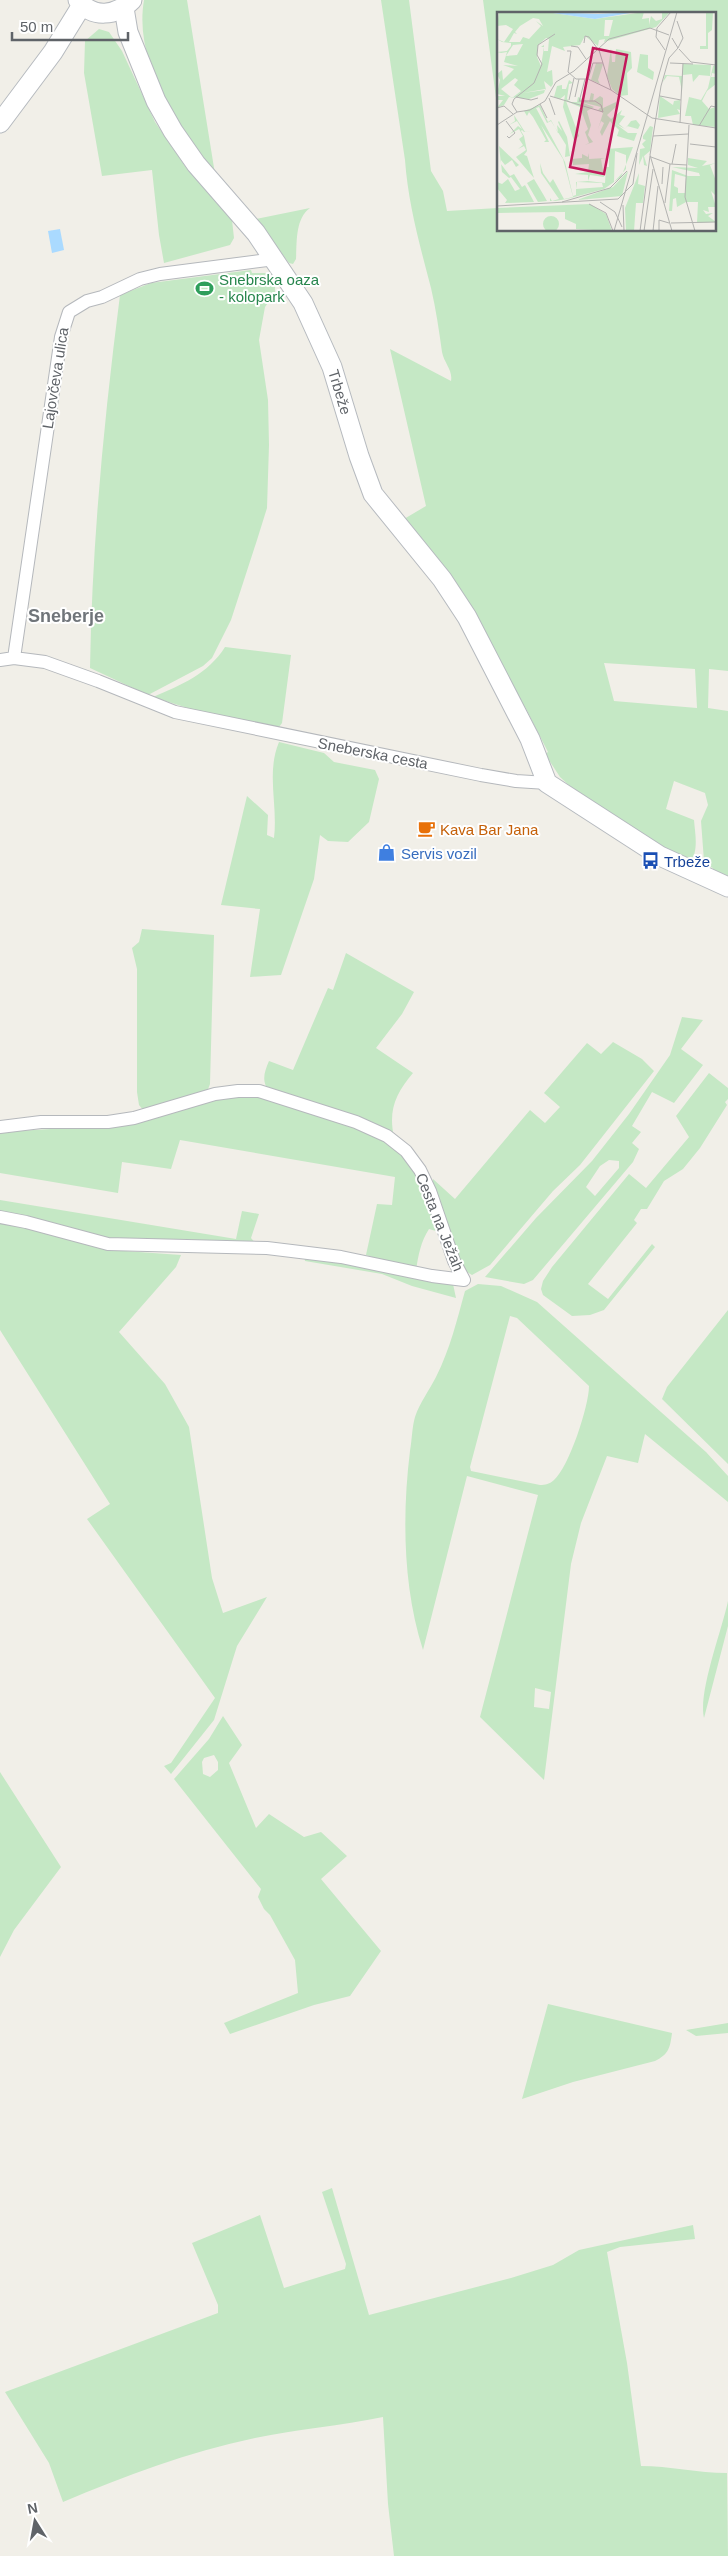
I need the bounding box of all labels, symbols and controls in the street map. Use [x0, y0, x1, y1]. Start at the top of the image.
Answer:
scale bar [12, 10, 129, 42]
inset map [497, 12, 716, 231]
text: 50 m [20, 18, 53, 35]
place label: Snebrska oaza - kolopark [219, 271, 320, 305]
sports icon: Snebrska oaza - kolopark [195, 278, 215, 298]
street label: Lajovčeva ulica [39, 325, 72, 430]
street label: Trbeže [325, 367, 355, 417]
district label: Sneberje [28, 606, 104, 626]
street label: Sneberska cesta [317, 734, 430, 772]
cafe icon: Kava Bar Jana [416, 819, 436, 839]
place label: Kava Bar Jana [440, 821, 539, 838]
shop icon: Servis vozil [377, 843, 397, 863]
place label: Servis vozil [401, 845, 477, 862]
bus stop icon: Trbeže [640, 851, 660, 871]
place label: Trbeže [664, 853, 710, 870]
street label: Cesta na Ježah [413, 1170, 467, 1274]
north arrow [10, 2496, 60, 2546]
text: N [26, 2499, 39, 2517]

